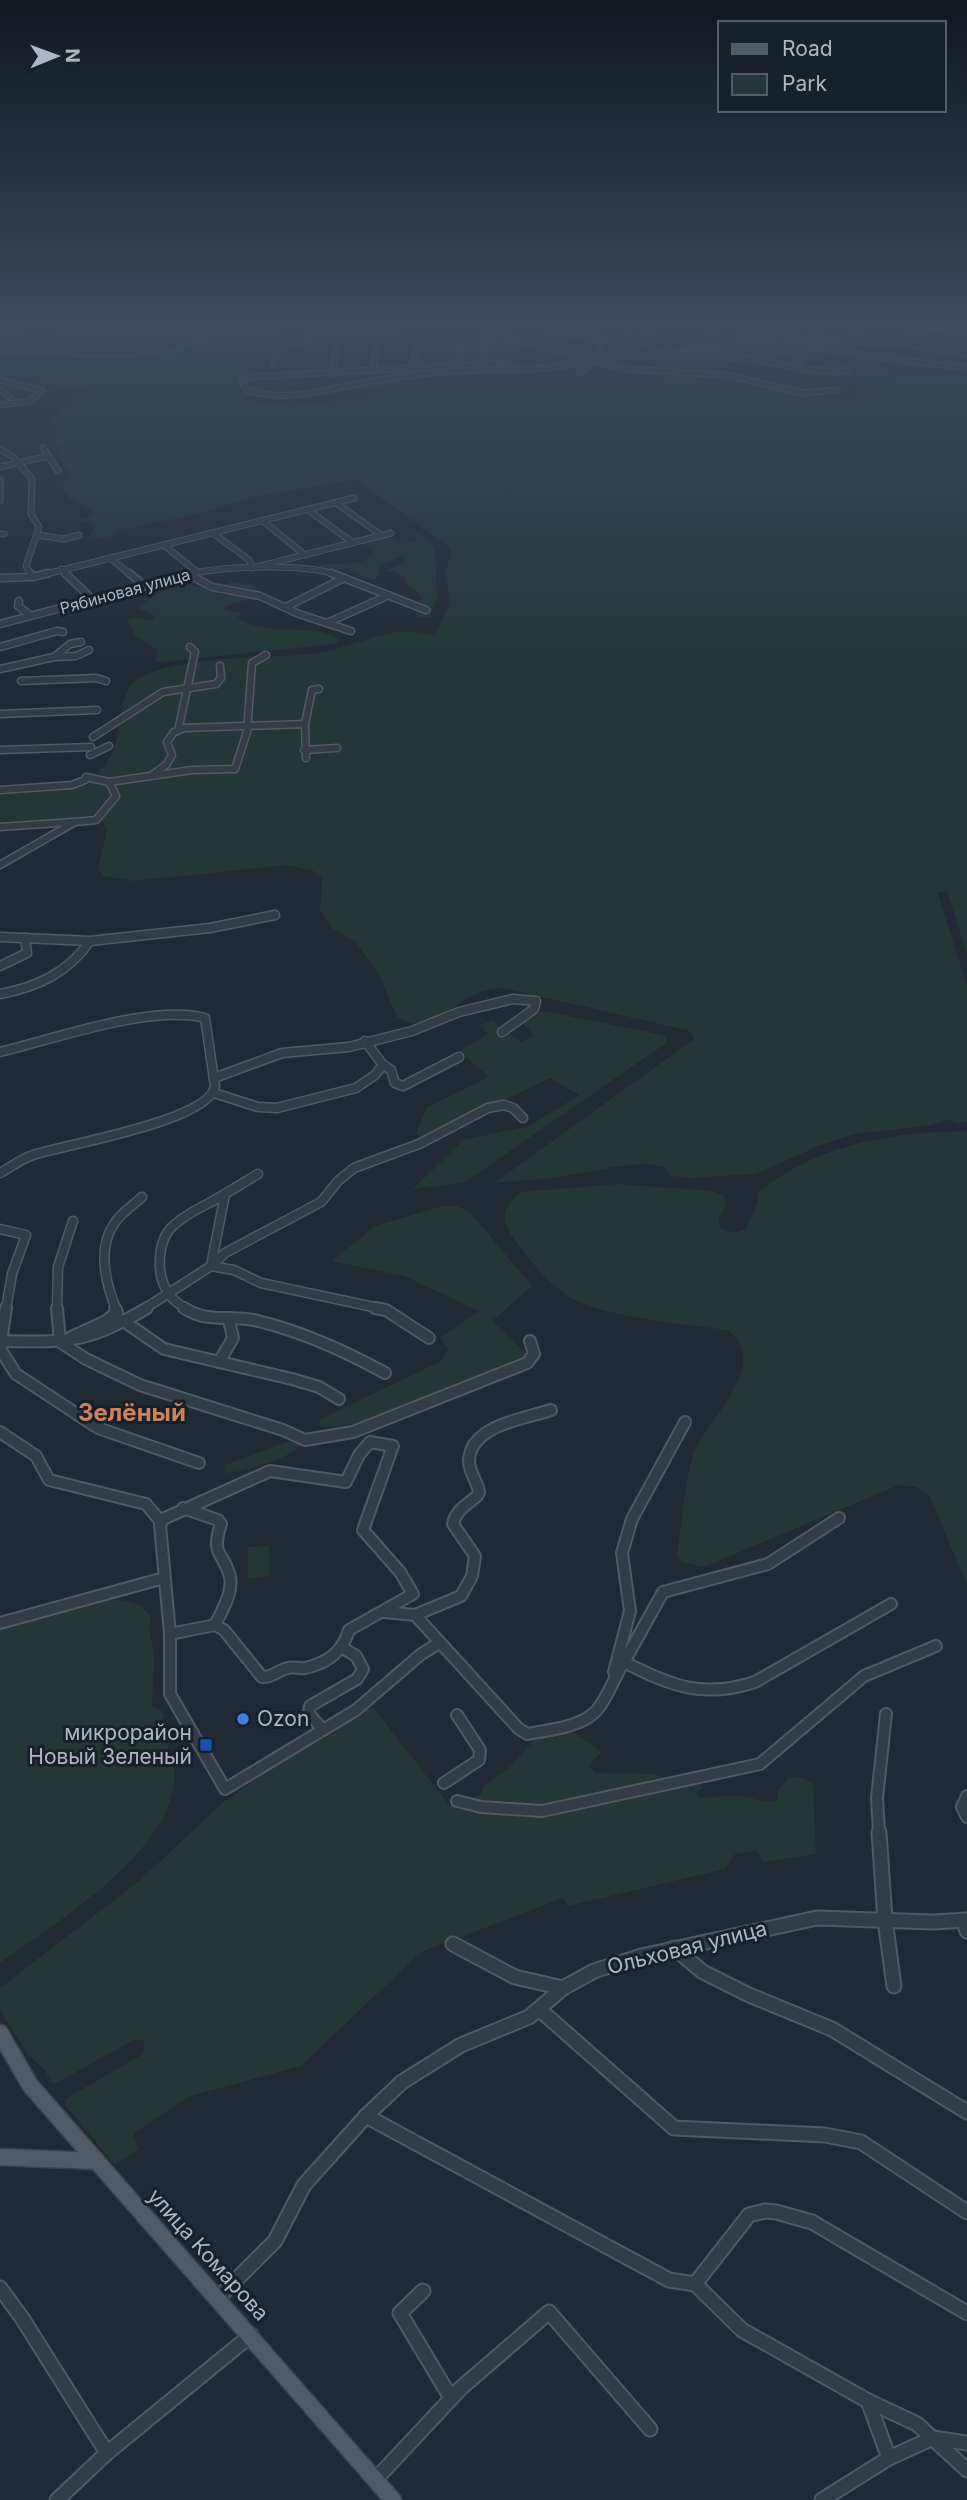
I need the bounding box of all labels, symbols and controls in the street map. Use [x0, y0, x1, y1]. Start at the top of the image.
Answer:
north arrow [21, 21, 91, 91]
legend [718, 21, 946, 112]
text: Road [782, 36, 833, 61]
text: N [61, 48, 84, 63]
text: Park [782, 71, 827, 96]
street label: Рябиновая улица [58, 564, 192, 618]
district label: Зелёный [78, 1398, 186, 1427]
place label: Ozon [257, 1706, 309, 1731]
marker: Ozon [235, 1711, 251, 1727]
place label: микрорайон Новый Зеленый [28, 1720, 192, 1769]
marker: микрорайон Новый Зеленый [198, 1737, 214, 1753]
street label: Ольховая улица [604, 1916, 769, 1979]
street label: улица Комарова [143, 2184, 274, 2326]

